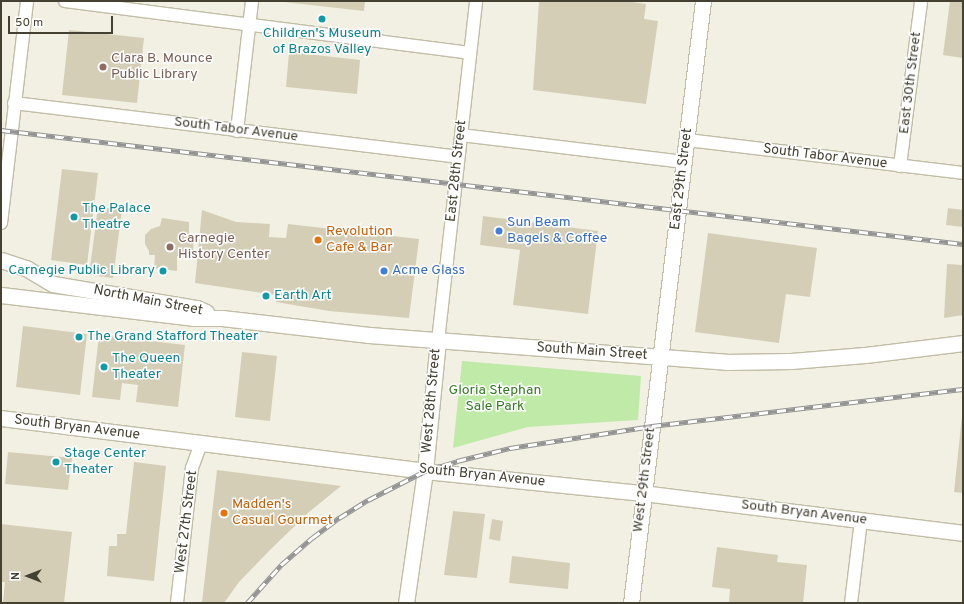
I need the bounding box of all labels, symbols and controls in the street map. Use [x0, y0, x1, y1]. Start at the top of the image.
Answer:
scale bar [10, 8, 115, 34]
marker: Children's Museum of Brazos Valley [317, 14, 327, 24]
text: 50 m [15, 15, 43, 31]
place label: Children's Museum of Brazos Valley [263, 26, 381, 58]
street label: East 30th Street [896, 31, 926, 135]
place label: Clara B. Mounce Public Library [111, 51, 212, 84]
marker: Clara B. Mounce Public Library [98, 62, 108, 72]
street label: South Tabor Avenue [172, 114, 300, 146]
street label: East 28th Street [443, 119, 471, 223]
street label: East 29th Street [667, 127, 697, 231]
street label: South Tabor Avenue [761, 141, 889, 173]
place label: The Palace Theatre [82, 201, 151, 234]
marker: The Palace Theatre [69, 212, 79, 222]
place label: Sun Beam Bagels & Coffee [507, 215, 607, 248]
place label: Revolution Cafe & Bar [326, 224, 393, 256]
marker: Sun Beam Bagels & Coffee [494, 226, 504, 236]
place label: Carnegie History Center [178, 231, 270, 264]
marker: Revolution Cafe & Bar [313, 235, 323, 245]
marker: Carnegie History Center [165, 242, 175, 252]
place label: Carnegie Public Library [8, 263, 155, 279]
place label: Acme Glass [392, 263, 465, 279]
marker: Carnegie Public Library [158, 266, 168, 276]
marker: Acme Glass [379, 266, 389, 276]
street label: North Main Street [92, 282, 204, 320]
place label: Earth Art [274, 288, 332, 304]
marker: Earth Art [261, 291, 271, 301]
place label: The Grand Stafford Theater [87, 329, 259, 345]
marker: The Grand Stafford Theater [74, 332, 84, 342]
street label: South Main Street [536, 340, 648, 364]
street label: West 28th Street [419, 348, 445, 454]
place label: The Queen Theater [112, 351, 180, 384]
marker: The Queen Theater [99, 362, 109, 372]
park label: Gloria Stephan Sale Park [449, 383, 541, 416]
street label: South Bryan Avenue [13, 412, 141, 444]
street label: West 29th Street [630, 427, 660, 533]
place label: Stage Center Theater [64, 446, 146, 478]
marker: Stage Center Theater [51, 457, 61, 467]
street label: South Bryan Avenue [418, 461, 546, 491]
street label: West 27th Street [172, 469, 202, 575]
place label: Madden's Casual Gourmet [232, 497, 333, 530]
street label: South Bryan Avenue [740, 497, 868, 529]
marker: Madden's Casual Gourmet [219, 508, 229, 518]
north arrow [8, 556, 48, 596]
text: N [9, 572, 23, 580]

